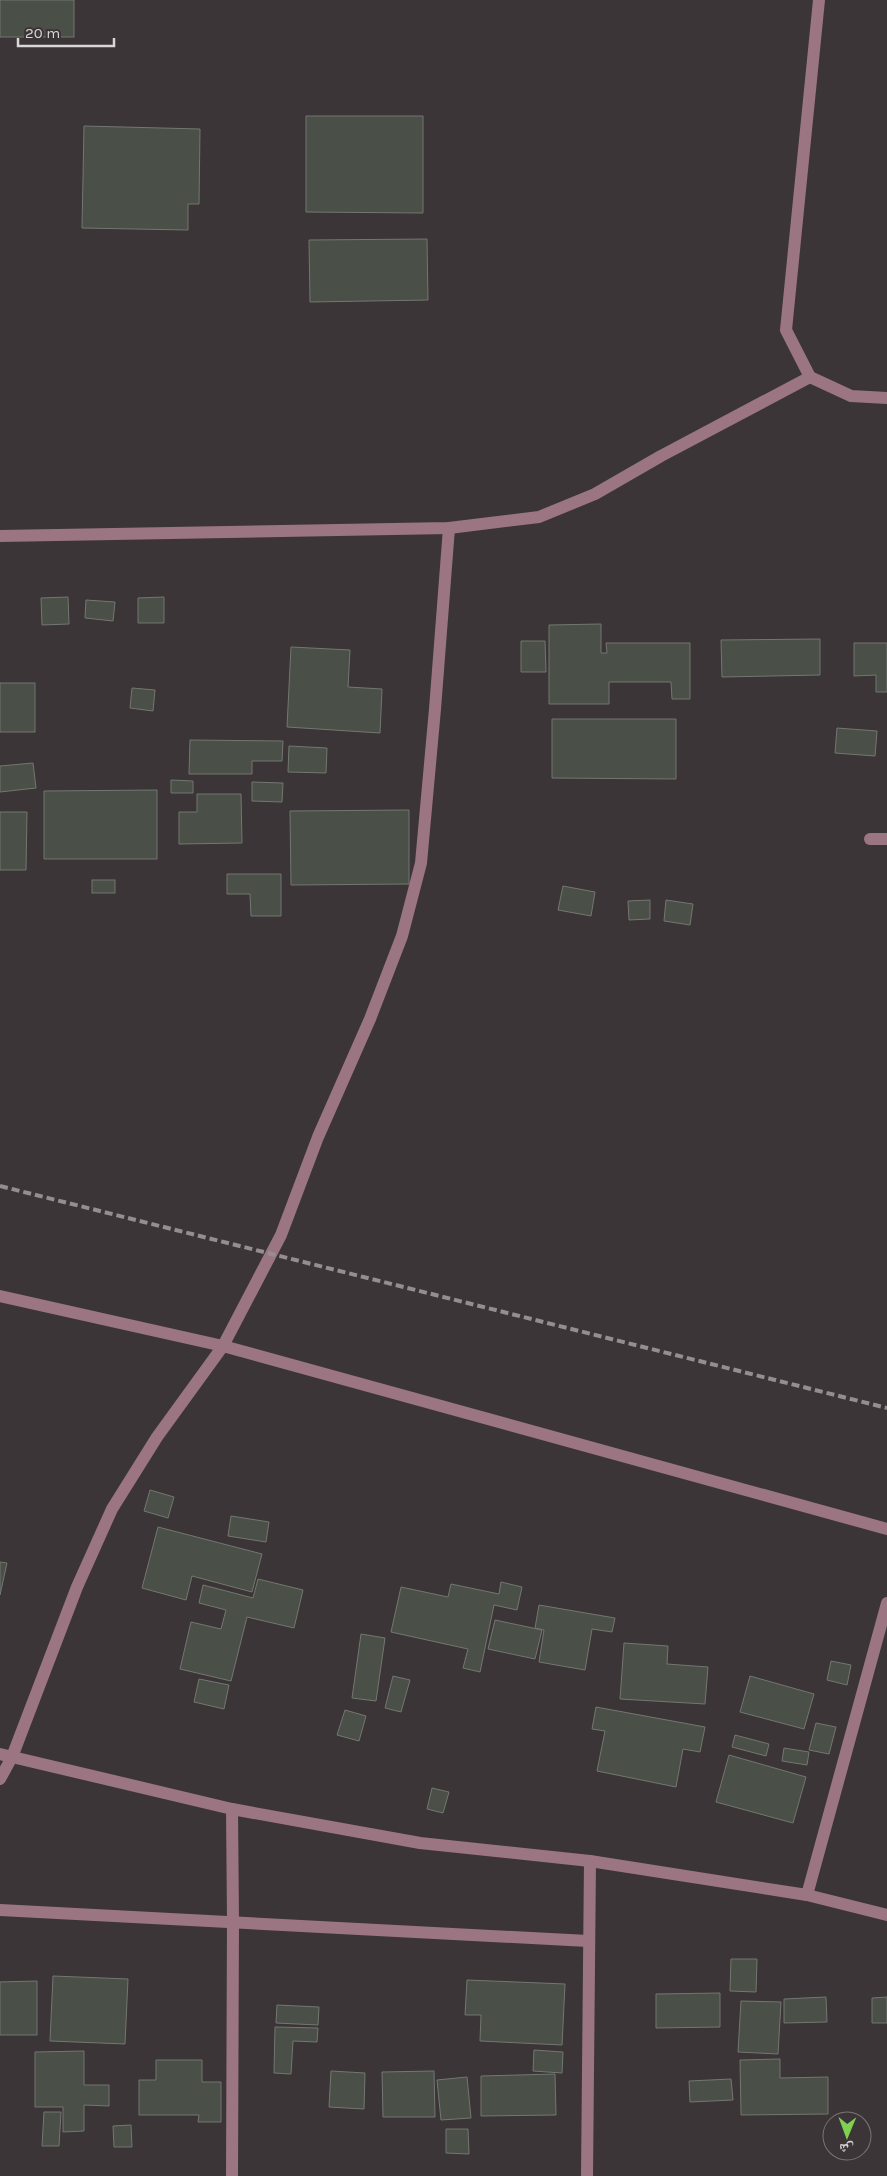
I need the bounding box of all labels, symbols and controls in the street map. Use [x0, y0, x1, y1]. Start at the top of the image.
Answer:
scale bar [18, 15, 114, 47]
text: 20 m [25, 24, 60, 42]
north arrow [822, 2111, 872, 2161]
text: ش [839, 2140, 854, 2157]

